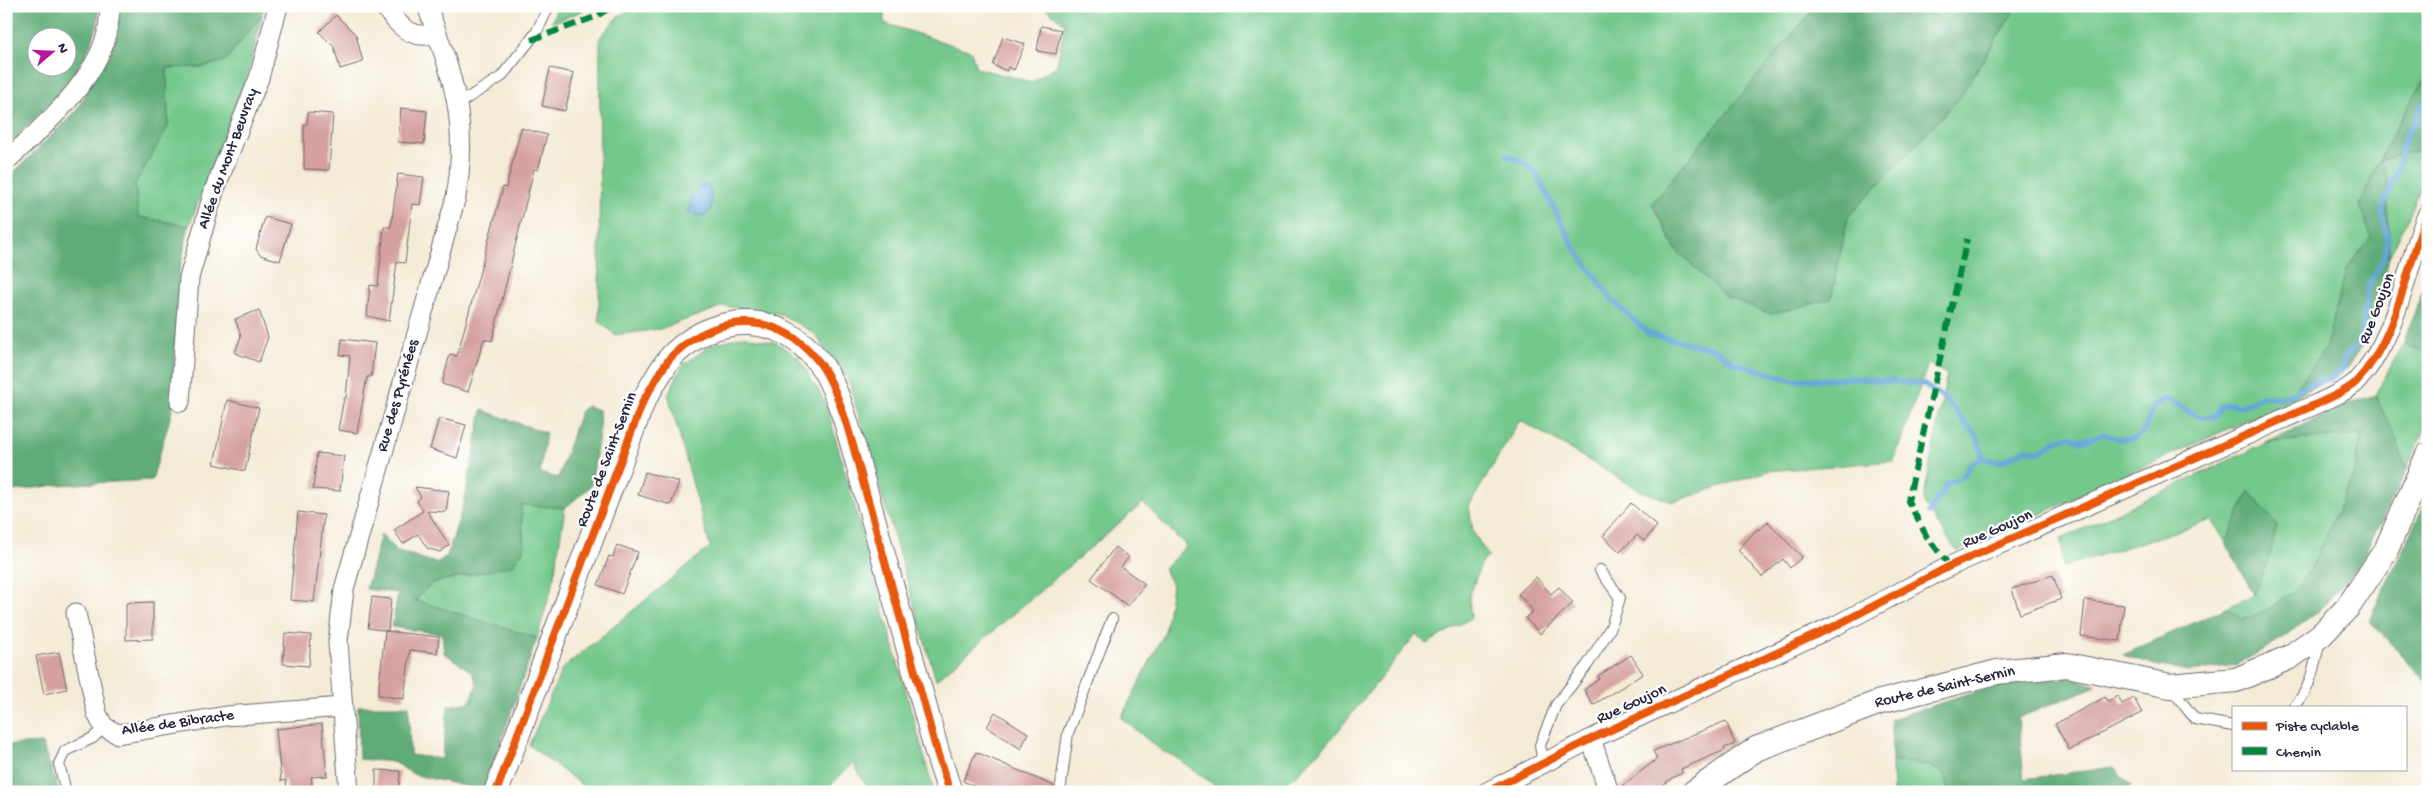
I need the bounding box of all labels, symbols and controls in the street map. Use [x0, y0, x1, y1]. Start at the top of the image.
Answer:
north arrow [28, 28, 78, 78]
text: N [52, 41, 71, 56]
street label: Allée du Mont Beuvray [195, 86, 263, 232]
street label: Rue Goujon [2356, 270, 2400, 347]
street label: Rue des Pyrénées [374, 337, 424, 454]
street label: Route de Saint-Sernin [573, 389, 643, 530]
street label: Rue Goujon [1960, 506, 2036, 554]
street label: Route de Saint-Sernin [1873, 663, 2017, 713]
street label: Rue Goujon [1594, 680, 1670, 729]
legend [2232, 706, 2406, 770]
street label: Allée de Bibracte [121, 707, 236, 741]
text: Piste cyclable [2275, 718, 2359, 736]
text: Chemin [2276, 744, 2321, 762]

